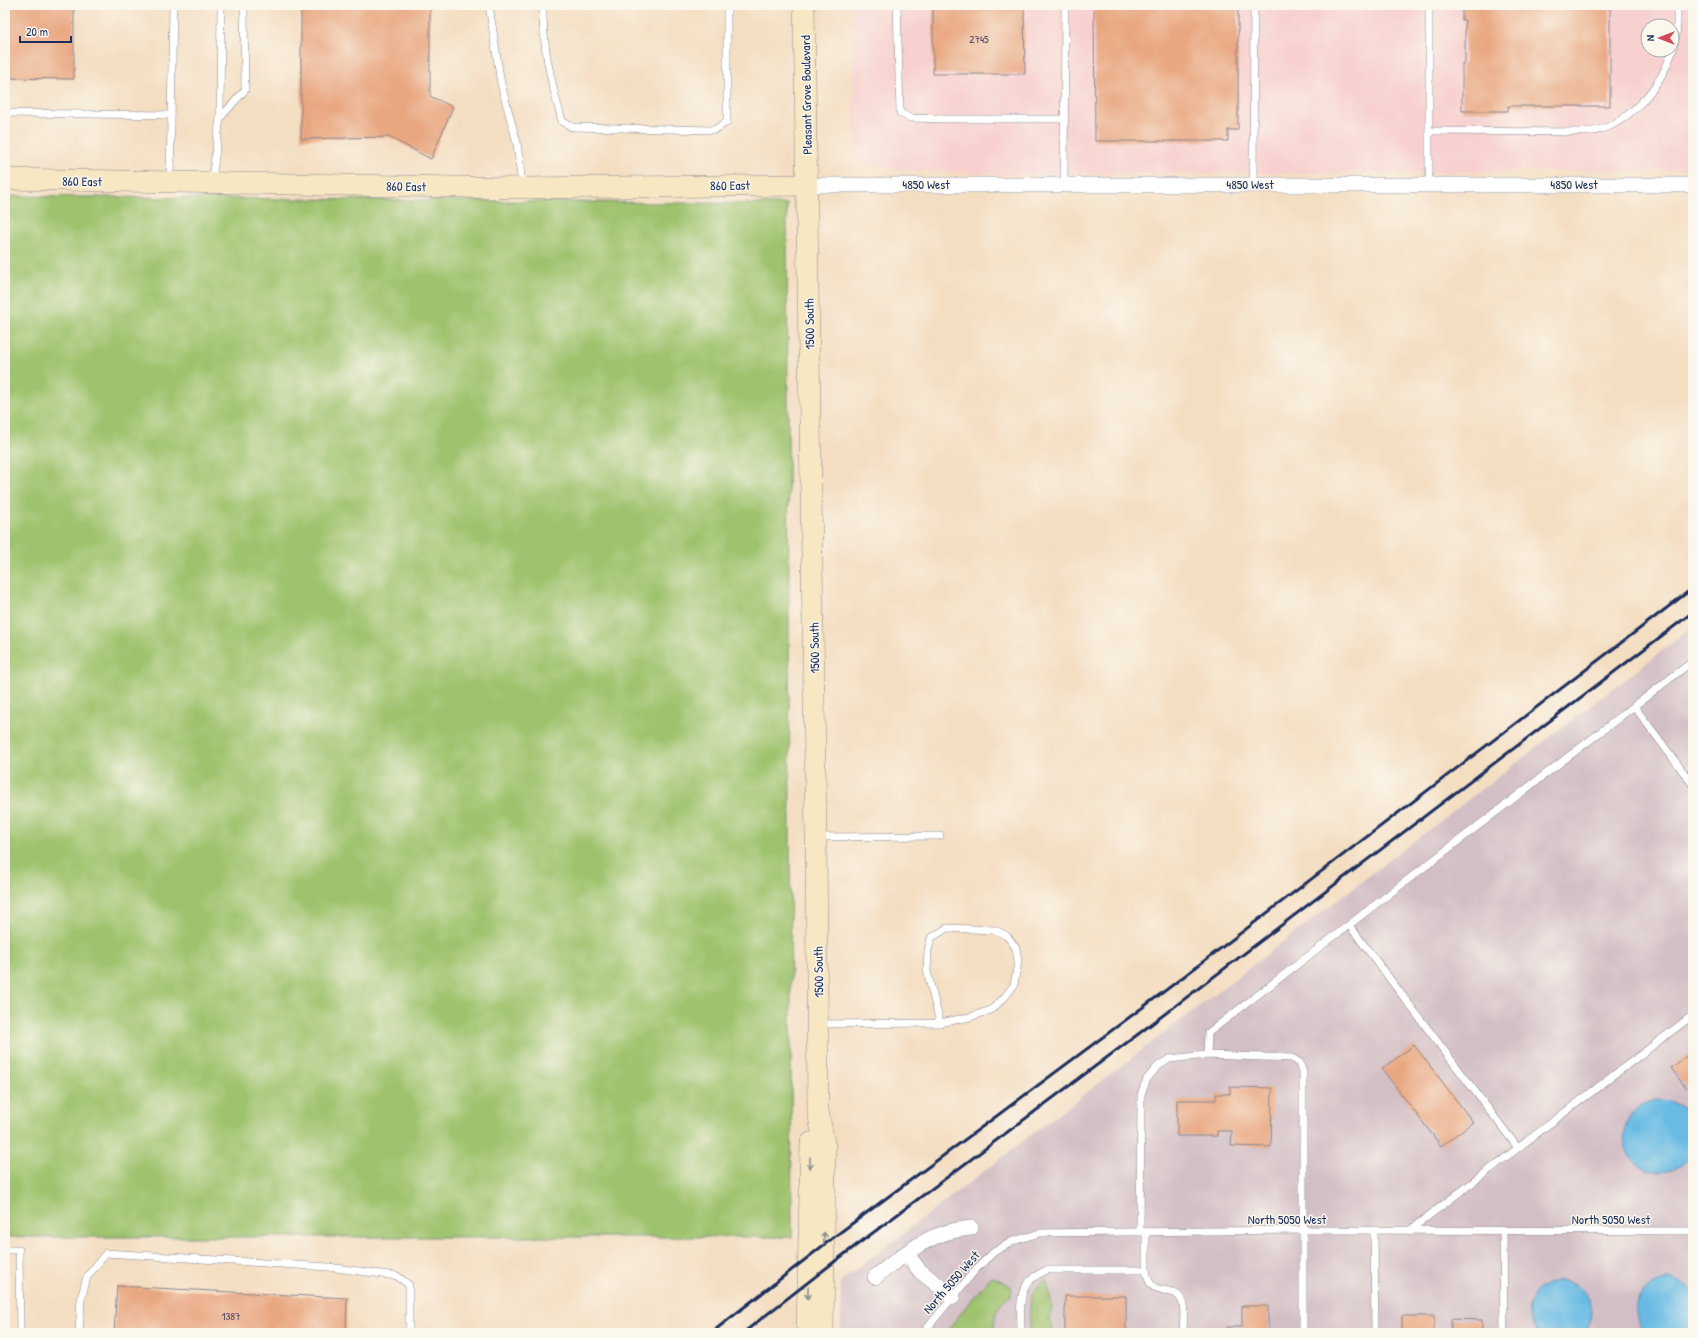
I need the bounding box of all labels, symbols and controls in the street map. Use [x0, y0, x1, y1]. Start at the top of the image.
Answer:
scale bar [20, 18, 71, 44]
north arrow [1640, 18, 1680, 58]
text: 20 m [26, 23, 48, 40]
house number: 2745 [969, 32, 989, 46]
street label: Pleasant Grove Boulevard [796, 35, 816, 155]
text: N [1643, 35, 1657, 41]
street label: 860 East [62, 172, 103, 190]
street label: 4850 West [902, 175, 950, 193]
street label: 4850 West [1226, 175, 1274, 193]
street label: 4850 West [1550, 175, 1598, 193]
street label: 860 East [710, 176, 751, 194]
street label: 860 East [386, 177, 427, 195]
street label: 1500 South [800, 298, 818, 350]
street label: 1500 South [805, 622, 823, 674]
street label: 1500 South [809, 946, 827, 998]
one-way arrow [806, 1156, 814, 1169]
street label: North 5050 West [1248, 1210, 1327, 1228]
street label: North 5050 West [1572, 1210, 1651, 1228]
one-way arrow [820, 1232, 828, 1245]
street label: North 5050 West [918, 1246, 984, 1317]
one-way arrow [804, 1286, 812, 1299]
house number: 1387 [221, 1309, 241, 1323]

